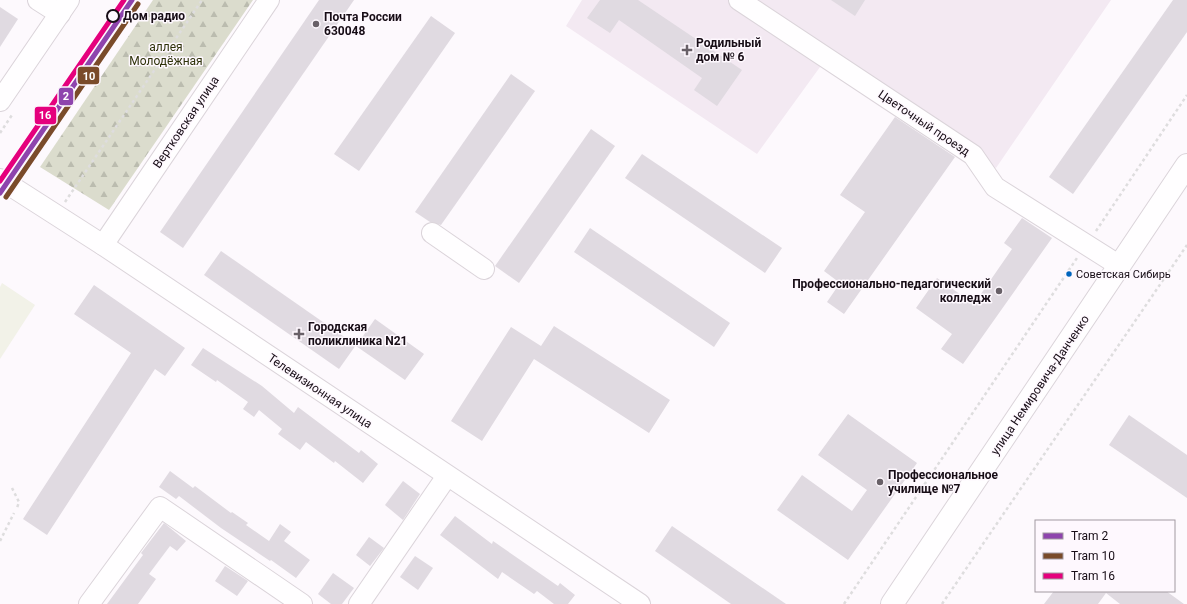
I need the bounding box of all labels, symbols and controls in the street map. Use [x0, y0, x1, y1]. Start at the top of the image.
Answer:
marker: Дом радио [106, 9, 120, 23]
place label: Дом радио [123, 9, 185, 23]
place label: Почта России 630048 [324, 10, 402, 38]
marker: Почта России 630048 [311, 19, 321, 29]
place label: Родильный дом № 6 [696, 36, 762, 64]
park label: аллея Молодёжная [129, 40, 203, 68]
marker: Родильный дом № 6 [681, 44, 693, 56]
line badge: 10 [77, 66, 100, 85]
text: 10 [83, 70, 95, 83]
street label: Вертковская улица [150, 73, 222, 171]
line badge: 2 [58, 87, 74, 106]
street label: Цветочный проезд [876, 87, 972, 159]
text: 2 [63, 90, 69, 103]
line badge: 16 [34, 106, 57, 125]
text: 16 [39, 109, 51, 122]
place label: Советская Сибирь [1076, 268, 1171, 281]
marker: Советская Сибирь [1064, 269, 1074, 279]
place label: Профессионально-педагогический колледж [792, 277, 992, 305]
marker: Профессионально-педагогический колледж [994, 286, 1004, 296]
street label: улица Немировича-Данченко [988, 312, 1092, 458]
place label: Городская поликлиника N21 [308, 320, 407, 348]
marker: Городская поликлиника N21 [293, 328, 305, 340]
street label: Телевизионная улица [265, 351, 375, 431]
place label: Профессиональное училище №7 [888, 468, 999, 496]
marker: Профессиональное училище №7 [875, 477, 885, 487]
legend [1035, 520, 1175, 592]
text: Tram 2 [1071, 529, 1109, 543]
text: Tram 10 [1071, 549, 1115, 563]
text: Tram 16 [1071, 569, 1115, 583]

